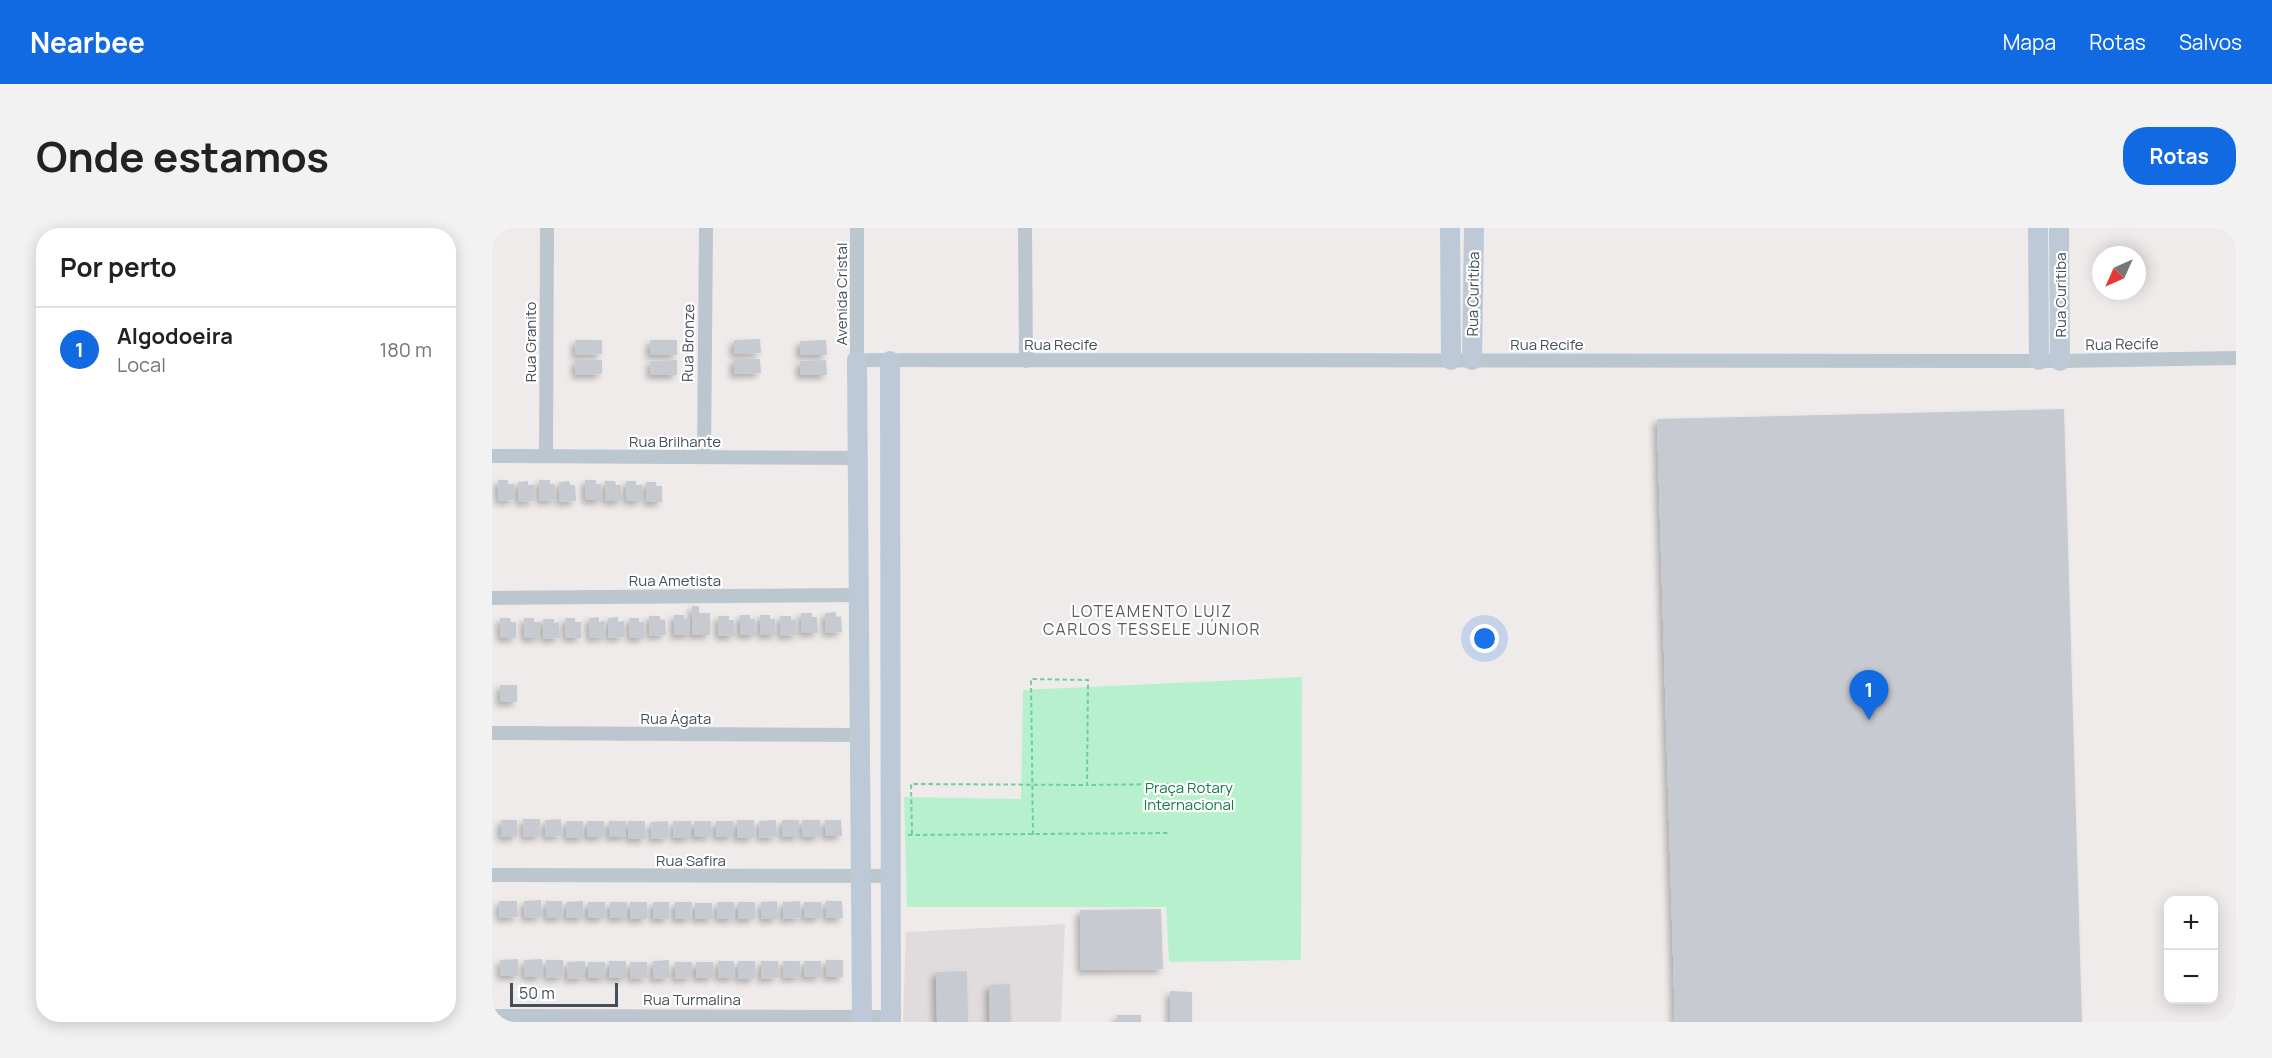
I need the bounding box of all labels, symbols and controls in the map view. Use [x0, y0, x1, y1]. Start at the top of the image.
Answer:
text: Nearbee [30, 23, 145, 61]
text: Mapa [2003, 28, 2056, 56]
text: Rotas [2089, 28, 2146, 56]
text: Salvos [2179, 28, 2242, 56]
text: Onde estamos [36, 127, 329, 185]
button: Rotas [2123, 127, 2236, 185]
street label: Avenida Cristal [831, 243, 852, 345]
north arrow [2092, 246, 2146, 300]
text: Por perto [60, 249, 177, 285]
street label: Rua Curitiba [1462, 251, 1484, 337]
street label: Rua Curitiba [2050, 253, 2071, 337]
street label: Rua Granito [520, 302, 541, 382]
street label: Rua Bronze [677, 304, 699, 382]
text: Algodoeira [117, 321, 233, 351]
street label: Rua Recife [2085, 333, 2159, 355]
street label: Rua Recife [1024, 334, 1098, 355]
street label: Rua Recife [1510, 334, 1584, 355]
text: 1 [75, 336, 84, 363]
text: 180 m [379, 336, 432, 363]
text: Local [117, 351, 166, 378]
street label: Rua Brilhante [629, 431, 721, 452]
street label: Rua Ametista [629, 570, 721, 591]
district label: LOTEAMENTO LUIZ CARLOS TESSELE JÚNIOR [1043, 600, 1261, 640]
your location [1470, 624, 1499, 653]
pin: 1 [1850, 670, 1888, 720]
street label: Rua Ágata [641, 708, 711, 729]
park label: Praça Rotary Internacional [1144, 777, 1234, 815]
street label: Rua Safira [656, 850, 726, 871]
map controls [2164, 896, 2218, 1004]
button: + [2164, 896, 2218, 950]
button: − [2164, 950, 2218, 1004]
scale bar [510, 980, 618, 1008]
text: 50 m [519, 982, 555, 1004]
street label: Rua Turmalina [643, 989, 741, 1010]

